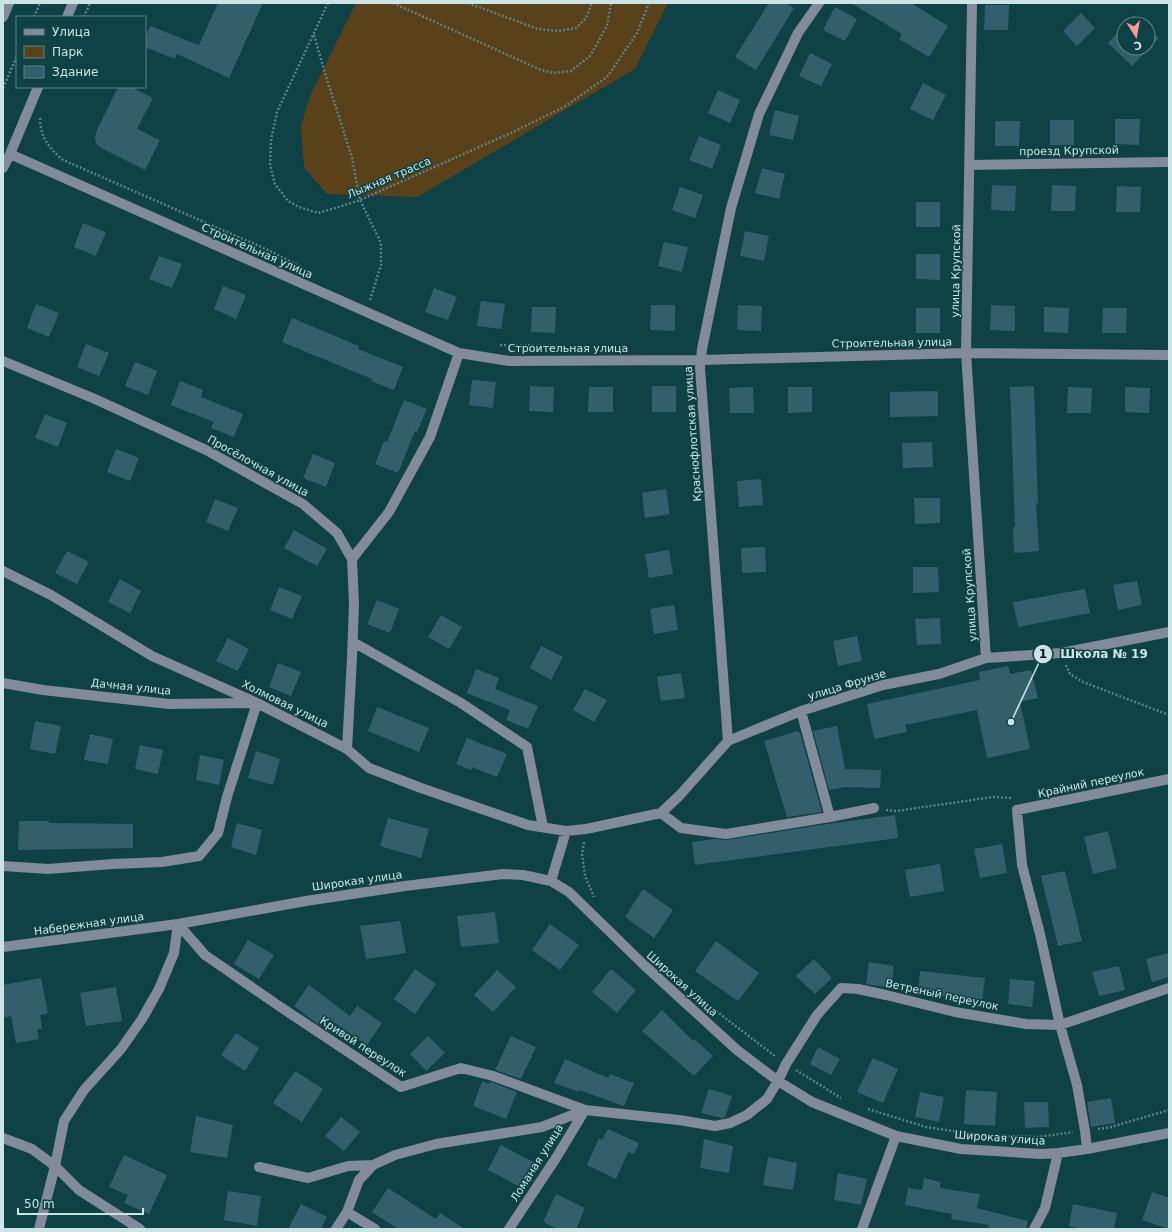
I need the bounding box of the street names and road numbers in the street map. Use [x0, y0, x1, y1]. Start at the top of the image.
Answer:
street label: проезд Крупской [1019, 144, 1119, 158]
street label: Лыжная трасса [345, 154, 433, 202]
street label: Строительная улица [199, 221, 315, 281]
street label: улица Крупской [949, 224, 963, 318]
street label: Строительная улица [832, 335, 952, 351]
street label: Строительная улица [508, 342, 628, 355]
street label: Краснофлотская улица [682, 366, 704, 502]
street label: Просёлочная улица [205, 433, 311, 499]
street label: улица Крупской [960, 548, 980, 642]
street label: улица Фрунзе [806, 667, 888, 703]
street label: Дачная улица [90, 676, 172, 698]
street label: Холмовая улица [240, 677, 330, 731]
street label: Крайний переулок [1037, 765, 1146, 801]
street label: Широкая улица [311, 868, 403, 894]
street label: Набережная улица [33, 910, 145, 938]
street label: Широкая улица [644, 949, 720, 1019]
street label: Ветреный переулок [884, 977, 1000, 1013]
street label: Кривой переулок [317, 1014, 409, 1080]
street label: Ломаная улица [508, 1122, 566, 1204]
street label: Широкая улица [954, 1128, 1046, 1148]

